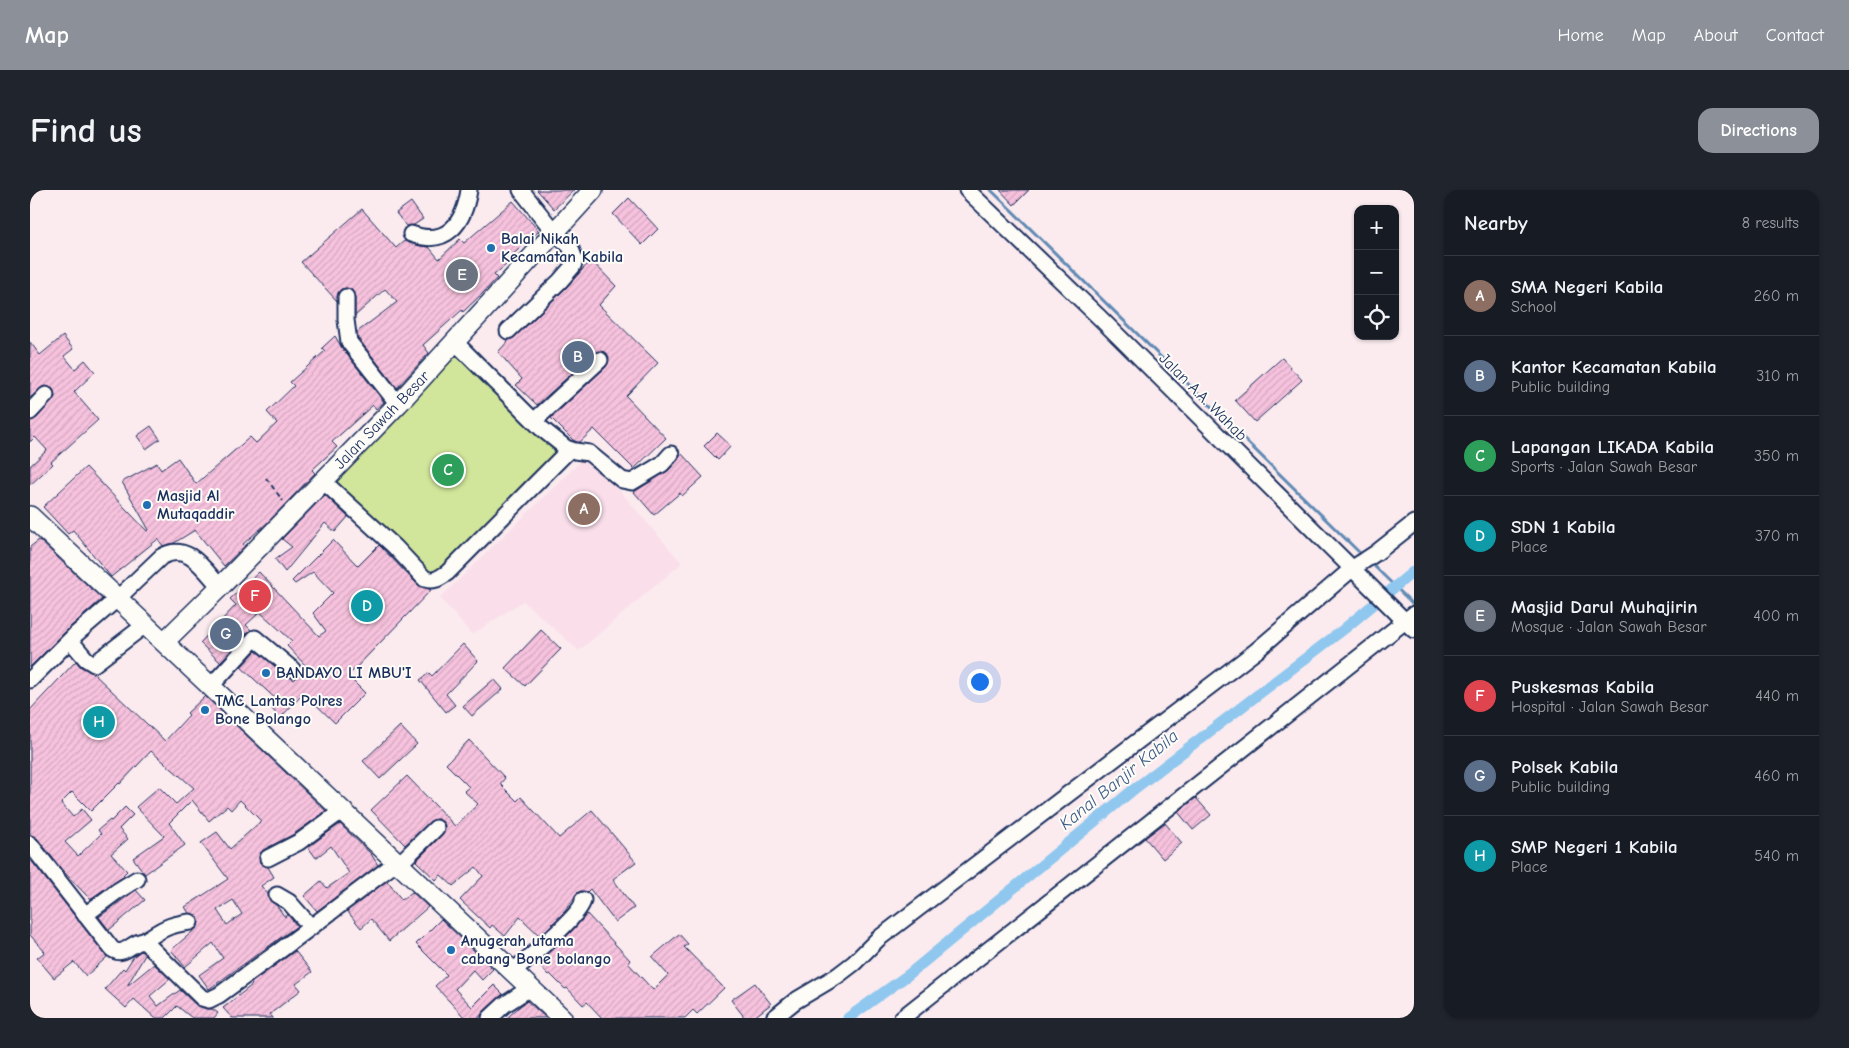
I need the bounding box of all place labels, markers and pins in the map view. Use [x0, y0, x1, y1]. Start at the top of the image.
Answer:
place label: Balai Nikah Kecamatan Kabila [501, 230, 623, 266]
marker: Balai Nikah Kecamatan Kabila [485, 242, 497, 254]
pin: E [446, 256, 478, 294]
pin: B [562, 338, 594, 376]
pin: C [432, 451, 464, 489]
place label: Masjid Al Mutaqaddir [157, 487, 235, 523]
pin: A [568, 490, 600, 528]
marker: Masjid Al Mutaqaddir [141, 499, 153, 511]
pin: F [239, 577, 271, 615]
pin: D [351, 587, 383, 625]
pin: G [210, 615, 242, 653]
place label: BANDAYO LI MBU'I [276, 664, 412, 682]
marker: BANDAYO LI MBU'I [260, 667, 272, 679]
place label: TMC Lantas Polres Bone Bolango [215, 692, 342, 728]
pin: H [83, 703, 115, 741]
marker: TMC Lantas Polres Bone Bolango [199, 704, 211, 716]
place label: Anugerah utama cabang Bone bolango [461, 932, 611, 968]
marker: Anugerah utama cabang Bone bolango [445, 944, 457, 956]

